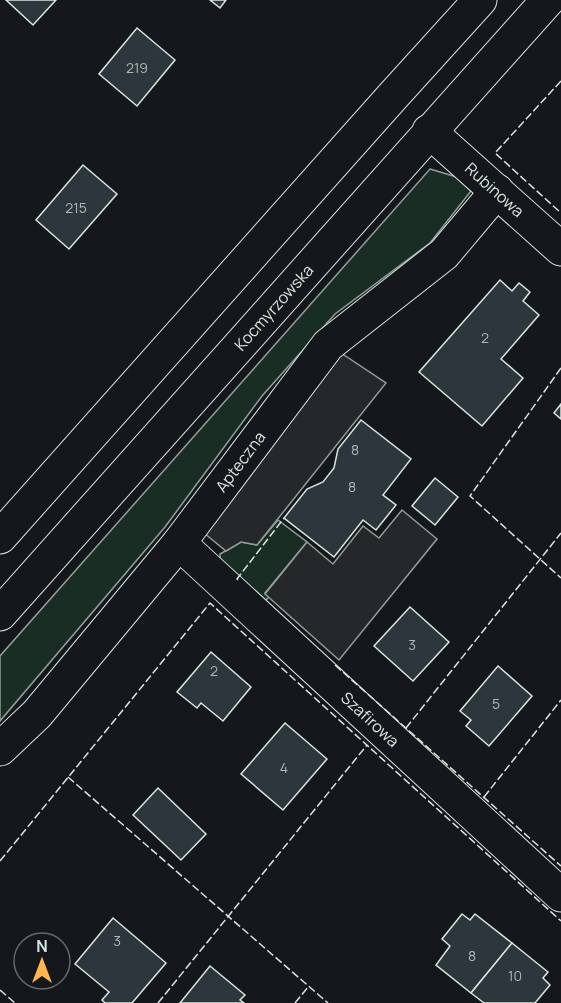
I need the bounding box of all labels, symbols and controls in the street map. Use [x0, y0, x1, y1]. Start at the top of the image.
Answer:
house number: 219 [126, 58, 148, 77]
street label: Rubinowa [460, 157, 529, 222]
house number: 215 [65, 198, 87, 217]
street label: Kocmyrzowska [229, 259, 318, 355]
house number: 2 [481, 328, 489, 347]
street label: Apteczna [210, 427, 270, 497]
house number: 8 [351, 440, 359, 459]
house number: 8 [348, 477, 356, 496]
house number: 3 [408, 635, 416, 654]
house number: 2 [210, 661, 218, 680]
street label: Szafirowa [336, 687, 404, 752]
house number: 5 [492, 694, 500, 713]
house number: 4 [280, 758, 288, 777]
north arrow [12, 931, 72, 991]
house number: 3 [113, 931, 121, 950]
text: N [36, 935, 48, 957]
house number: 8 [468, 946, 476, 965]
house number: 10 [508, 966, 522, 985]

